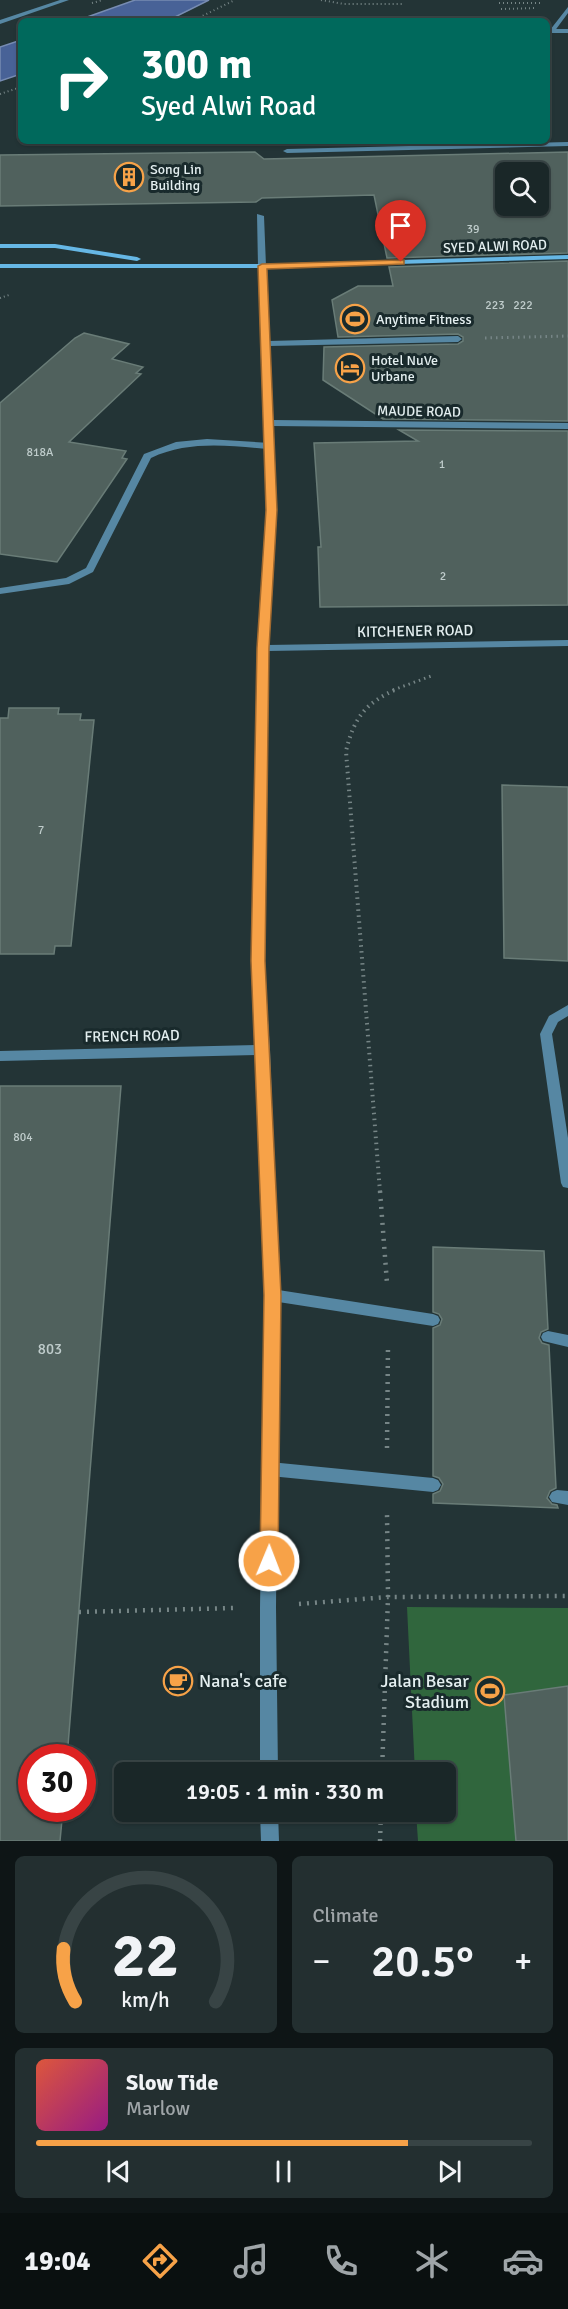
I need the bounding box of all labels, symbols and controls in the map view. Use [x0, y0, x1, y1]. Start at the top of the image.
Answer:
text: 300 m [141, 39, 252, 90]
icon: right [42, 42, 120, 120]
text: Syed Alwi Road [141, 90, 316, 123]
building icon: Song Lin Building [113, 161, 145, 193]
place label: Song Lin Building [150, 161, 202, 194]
map controls [495, 162, 549, 216]
button: search [495, 162, 549, 216]
pin [375, 200, 426, 262]
icon: arrive [384, 209, 417, 242]
house number: 39 [467, 222, 479, 237]
street label: SYED ALWI ROAD [443, 236, 547, 257]
house number: 223 [485, 298, 505, 313]
house number: 222 [513, 298, 533, 313]
sports icon: Anytime Fitness [339, 303, 371, 335]
place label: Anytime Fitness [376, 311, 472, 328]
hotel icon: Hotel NuVe Urbane [334, 352, 366, 384]
place label: Hotel NuVe Urbane [371, 352, 438, 385]
street label: MAUDE ROAD [377, 402, 461, 421]
house number: 818A [27, 445, 54, 460]
house number: 1 [439, 457, 445, 472]
house number: 2 [440, 569, 446, 584]
street label: KITCHENER ROAD [357, 621, 473, 641]
house number: 7 [38, 823, 44, 838]
street label: FRENCH ROAD [84, 1026, 180, 1046]
house number: 804 [13, 1130, 33, 1145]
house number: 803 [38, 1340, 62, 1358]
position arrow [237, 1529, 301, 1593]
cafe icon: Nana's cafe [162, 1665, 194, 1697]
place label: Nana's cafe [199, 1670, 287, 1692]
place label: Jalan Besar Stadium [381, 1670, 469, 1713]
sports icon: Jalan Besar Stadium [474, 1675, 506, 1707]
speed limit sign: 30 [18, 1744, 96, 1822]
text: 19:05 · 1 min · 330 m [186, 1778, 384, 1805]
text: Climate [313, 1903, 378, 1928]
text: 22 [112, 1917, 179, 1994]
text: 20.5° [371, 1934, 474, 1989]
text: − [313, 1941, 330, 1982]
text: + [514, 1941, 532, 1982]
text: km/h [121, 1987, 170, 2013]
text: Slow Tide [126, 2069, 218, 2096]
text: Marlow [126, 2096, 190, 2121]
icon: previous [102, 2155, 135, 2188]
icon: pause [267, 2155, 300, 2188]
icon: next [433, 2155, 466, 2188]
icon: directions [139, 2240, 181, 2282]
icon: music [230, 2240, 272, 2282]
icon: phone [320, 2240, 362, 2282]
icon: climate [411, 2240, 453, 2282]
icon: car [502, 2240, 544, 2282]
text: 19:04 [24, 2245, 91, 2278]

